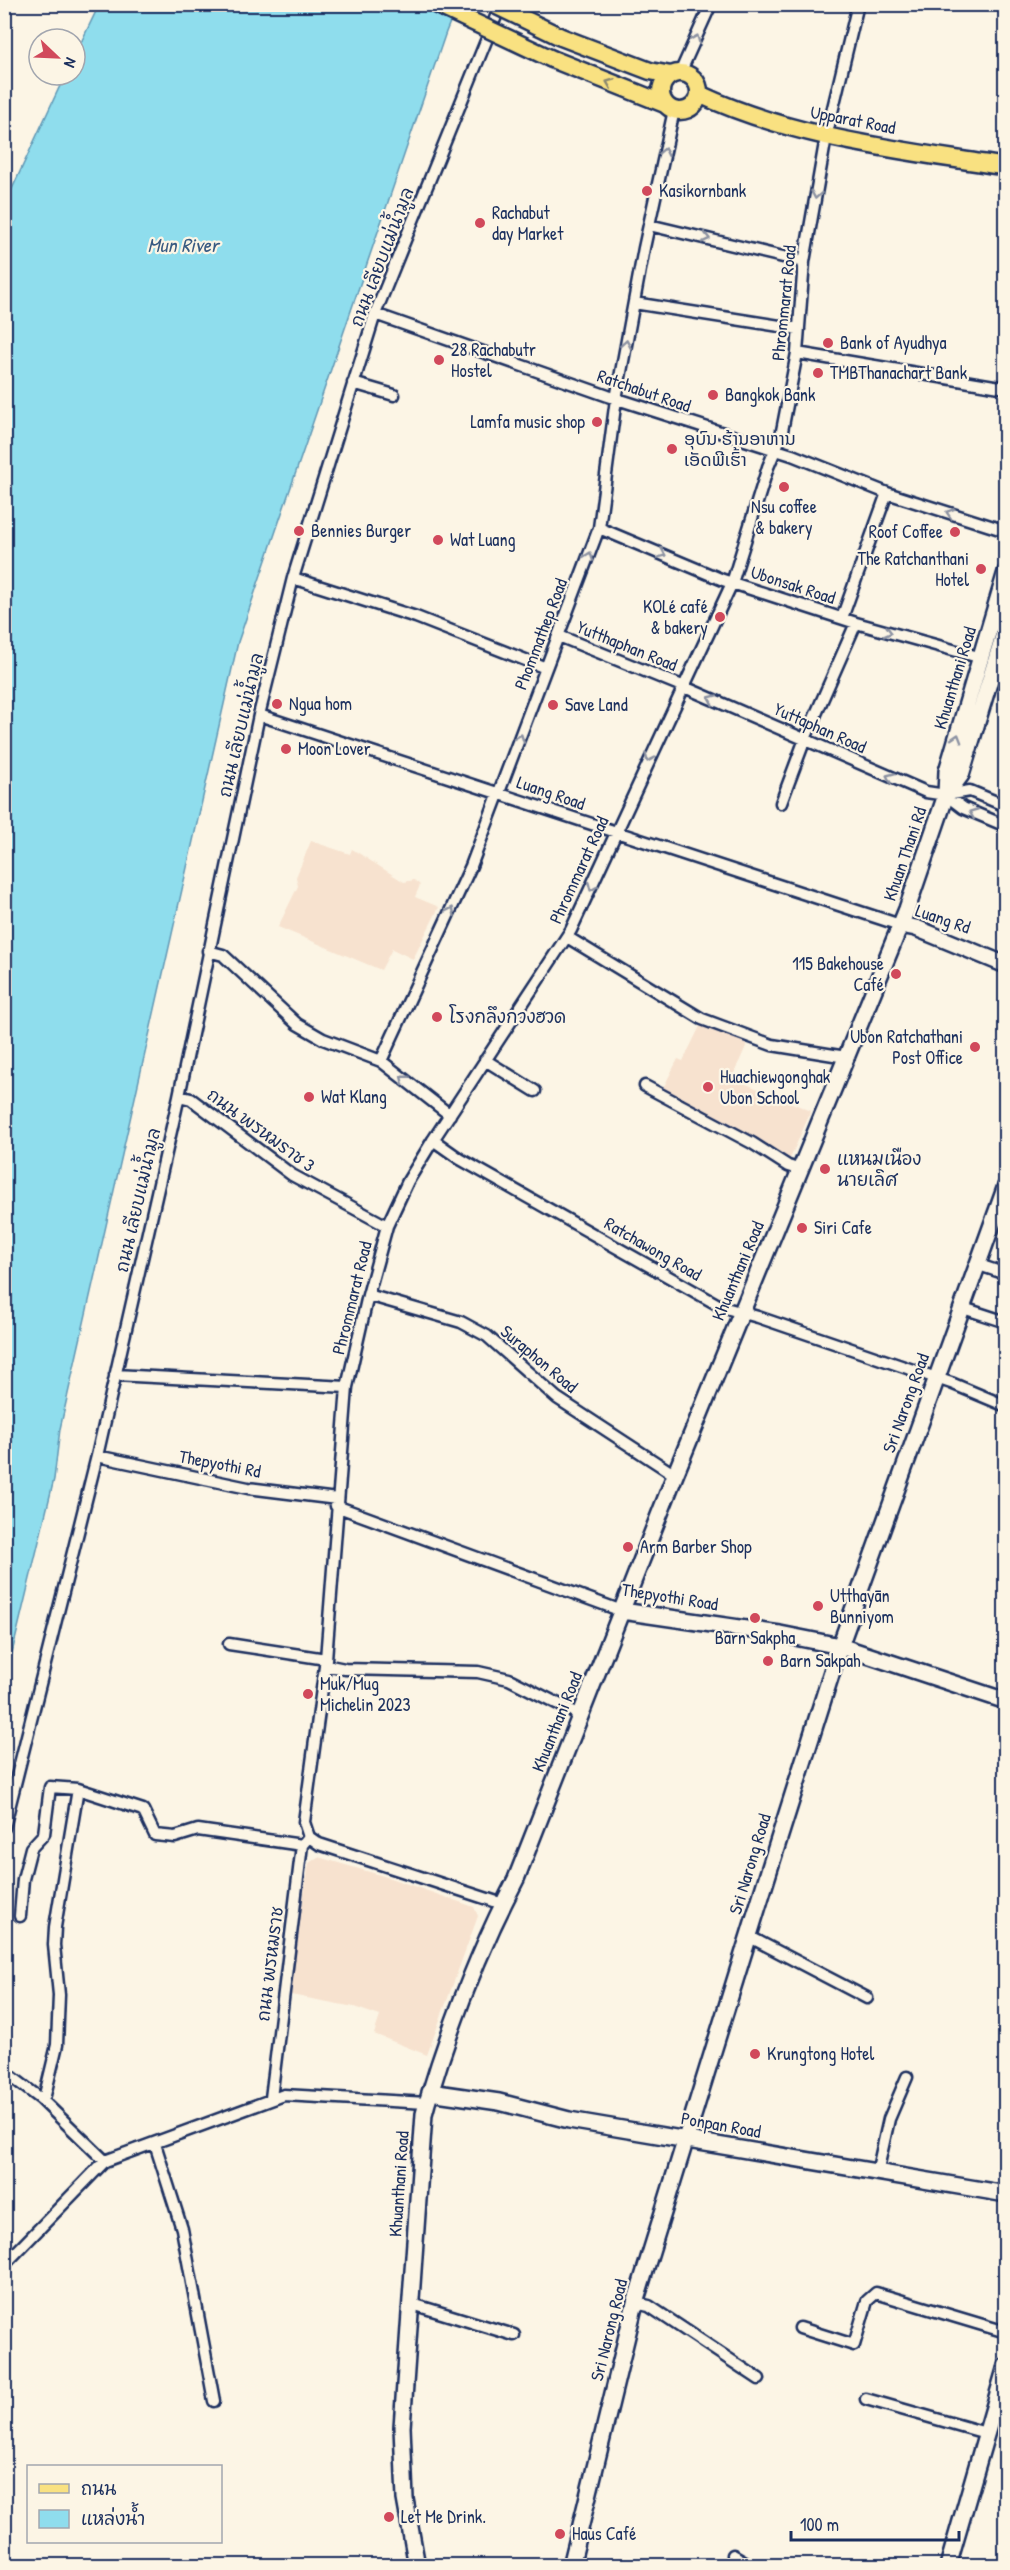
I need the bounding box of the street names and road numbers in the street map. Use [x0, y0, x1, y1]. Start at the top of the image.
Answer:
street label: Upparat Road [808, 99, 898, 140]
street label: ถนน เลียบแม่น้ำมูล [340, 182, 421, 331]
street label: Phrommarat Road [765, 244, 802, 362]
street label: Ratchabut Road [594, 363, 694, 418]
street label: Ubonsak Road [748, 559, 839, 610]
street label: Phommathep Road [508, 575, 573, 693]
street label: Yutthaphan Road [573, 614, 681, 677]
street label: Khuanthani Road [927, 624, 982, 732]
street label: ถนน เลียบแม่น้ำมูล [208, 649, 271, 800]
street label: Yuttaphan Road [770, 696, 870, 759]
street label: Luang Road [514, 769, 589, 816]
street label: Khuan Thani Rd [877, 803, 932, 904]
street label: Phrommarat Road [543, 812, 614, 928]
street label: Luang Rd [912, 898, 974, 940]
street label: ถนน พรหมราช 3 [202, 1082, 320, 1177]
street label: ถนน เลียบแม่น้ำมูล [105, 1124, 168, 1275]
street label: Ratchawong Road [600, 1211, 706, 1286]
street label: Khuanthani Road [705, 1217, 770, 1324]
street label: Phrommarat Road [325, 1239, 378, 1357]
street label: Suraphon Road [495, 1319, 583, 1398]
street label: Sri Narong Road [876, 1350, 935, 1456]
street label: Thepyothi Rd [177, 1443, 263, 1484]
street label: Thepyothi Road [620, 1577, 720, 1616]
street label: Khuanthani Road [525, 1668, 588, 1776]
street label: Sri Narong Road [722, 1810, 777, 1917]
street label: ถนน พรหมราช [250, 1905, 289, 2023]
street label: Ponpan Road [679, 2105, 763, 2144]
street label: Khuanthani Road [382, 2130, 415, 2238]
street label: Sri Narong Road [584, 2276, 633, 2383]

